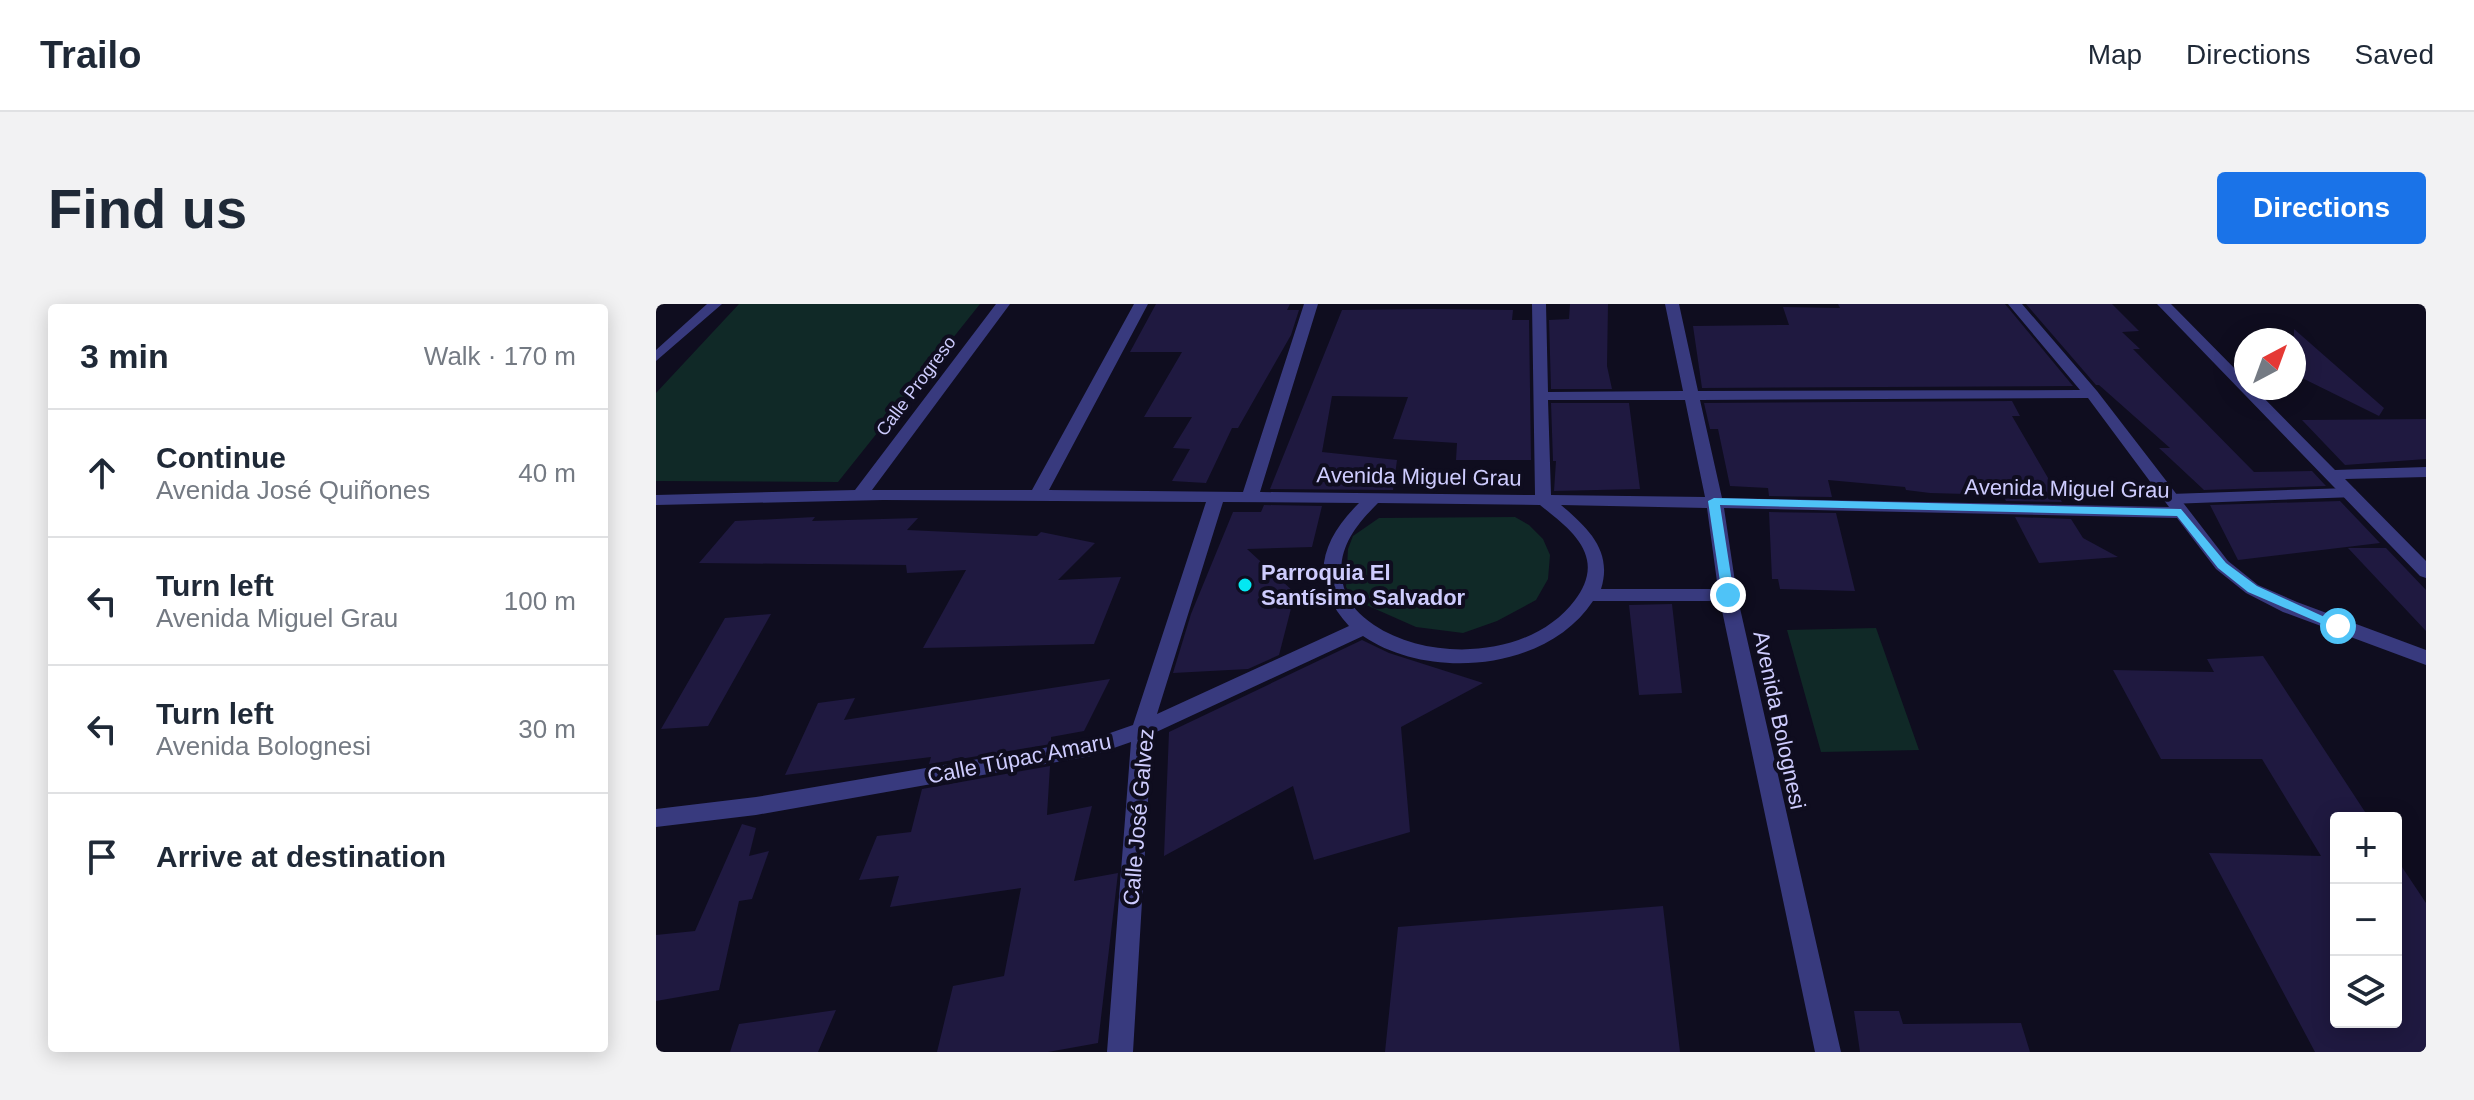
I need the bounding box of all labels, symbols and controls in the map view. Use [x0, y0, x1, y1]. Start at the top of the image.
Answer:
text: Trailo [40, 34, 141, 76]
text: Map [2088, 39, 2142, 70]
text: Directions [2186, 39, 2311, 70]
text: Saved [2355, 39, 2434, 70]
button: Directions [2217, 172, 2426, 244]
text: Find us [48, 177, 247, 240]
north arrow [2234, 328, 2306, 400]
street label: Calle Progreso [872, 332, 960, 440]
text: 3 min [80, 337, 169, 375]
text: Walk · 170 m [424, 341, 576, 371]
text: Continue [156, 441, 286, 474]
icon: ahead [80, 451, 124, 495]
text: 40 m [518, 458, 576, 488]
street label: Avenida Miguel Grau [1316, 462, 1522, 491]
street label: Avenida Miguel Grau [1964, 474, 2170, 503]
text: Avenida José Quiñones [156, 475, 430, 505]
place label: Parroquia El Santísimo Salvador [1261, 560, 1466, 610]
text: Turn left [156, 569, 274, 602]
marker: Parroquia El Santísimo Salvador [1236, 576, 1254, 594]
route end [1710, 577, 1746, 613]
icon: left [80, 579, 124, 623]
text: 100 m [504, 586, 576, 616]
text: Avenida Miguel Grau [156, 603, 398, 633]
route start [2320, 608, 2356, 644]
street label: Avenida Bolognesi [1748, 629, 1811, 812]
text: Turn left [156, 697, 274, 730]
icon: left [80, 707, 124, 751]
text: 30 m [518, 714, 576, 744]
street label: Calle Túpac Amaru [925, 728, 1113, 789]
street label: Calle José Galvez [1118, 728, 1159, 906]
text: Avenida Bolognesi [156, 731, 371, 761]
map controls [2330, 812, 2402, 1028]
button: + [2330, 812, 2402, 884]
icon: arrive [80, 835, 124, 879]
text: Arrive at destination [156, 840, 446, 873]
button: − [2330, 884, 2402, 956]
button: layers [2330, 956, 2402, 1028]

